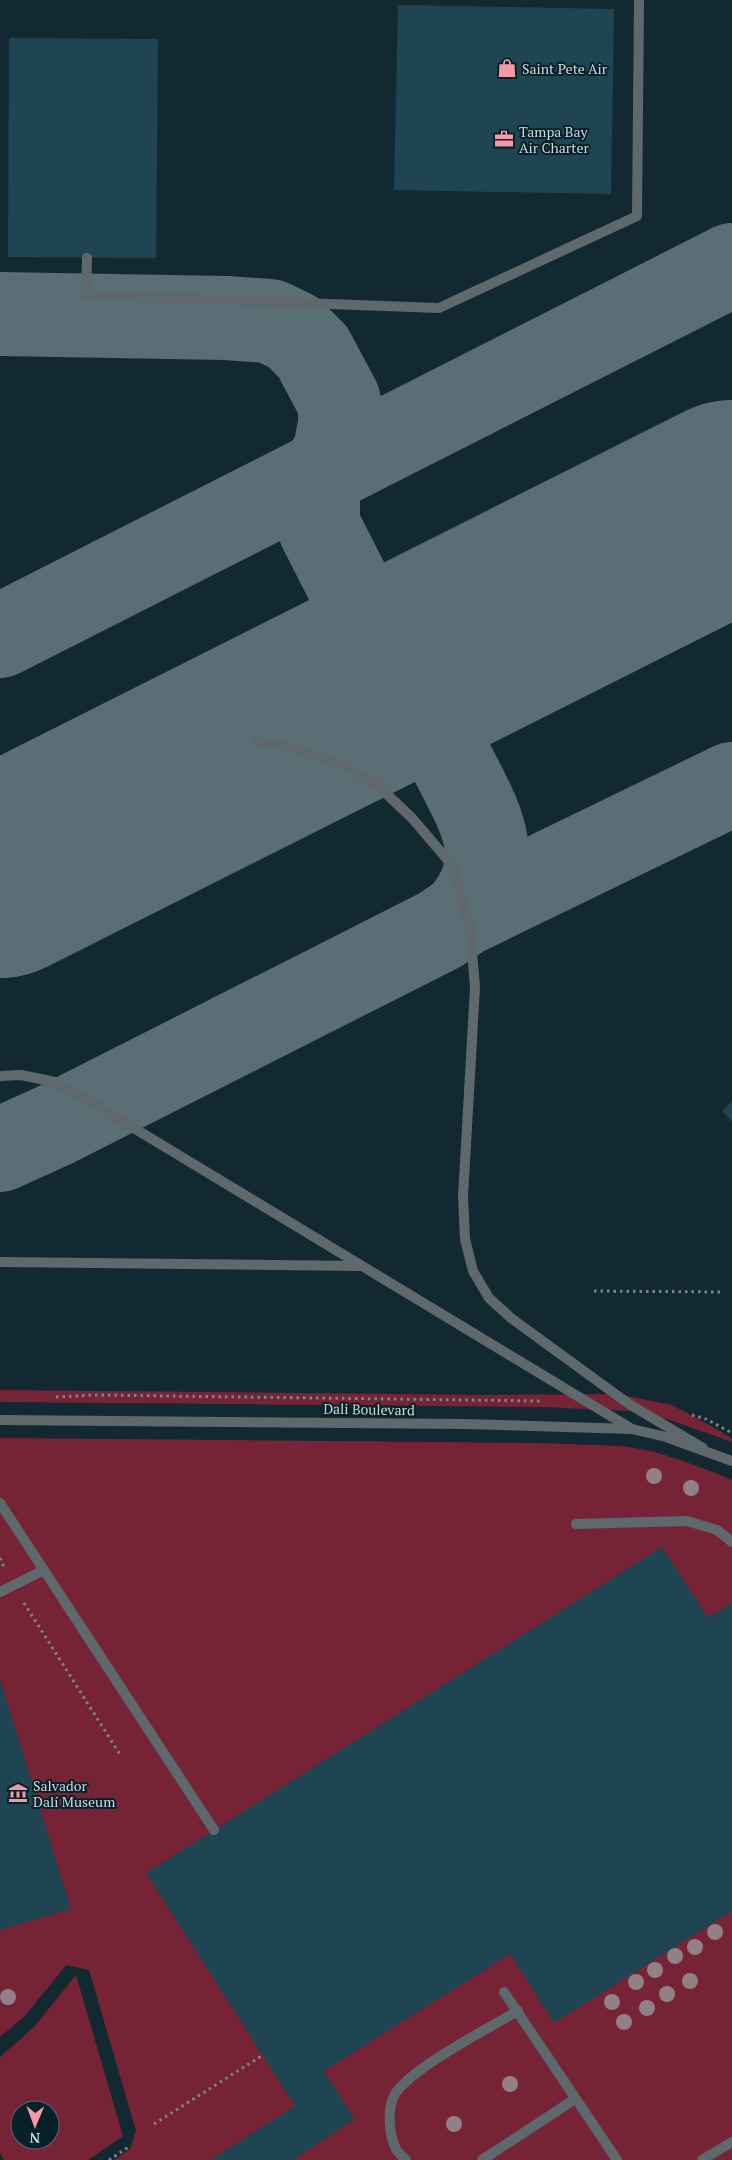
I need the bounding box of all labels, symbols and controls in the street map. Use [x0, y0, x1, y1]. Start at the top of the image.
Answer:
shop icon: Saint Pete Air [496, 57, 518, 79]
place label: Saint Pete Air [522, 59, 608, 78]
place label: Tampa Bay Air Charter [519, 122, 589, 157]
office icon: Tampa Bay Air Charter [493, 128, 515, 150]
street label: Dali Boulevard [323, 1399, 415, 1419]
place label: Salvador Dalí Museum [33, 1776, 115, 1811]
museum icon: Salvador Dalí Museum [7, 1782, 29, 1804]
north arrow [10, 2100, 60, 2150]
text: N [29, 2129, 40, 2148]

